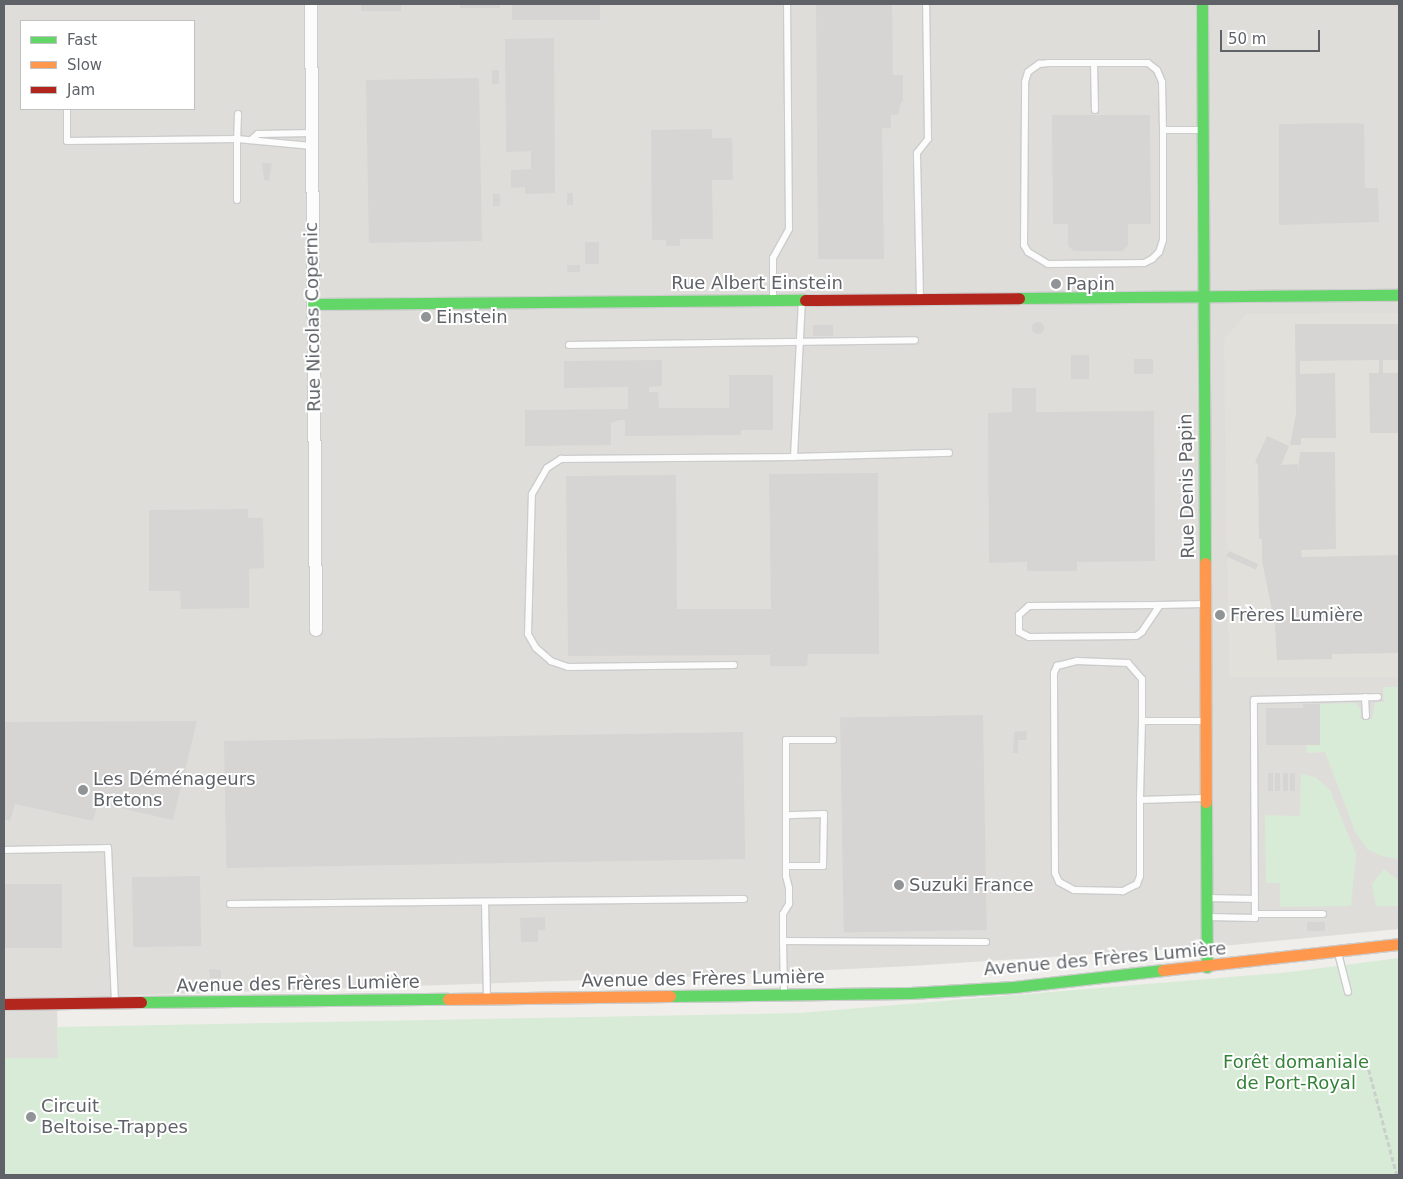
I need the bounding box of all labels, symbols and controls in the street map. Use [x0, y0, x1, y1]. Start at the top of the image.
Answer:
legend [20, 20, 195, 110]
scale bar [1223, 20, 1323, 52]
text: 50 m [1228, 30, 1266, 48]
text: Fast [67, 31, 97, 49]
text: Slow [67, 56, 102, 74]
text: Jam [67, 81, 95, 99]
street label: Rue Nicolas Copernic [301, 222, 325, 412]
street label: Rue Albert Einstein [671, 272, 843, 294]
place label: Papin [1066, 273, 1115, 295]
marker: Papin [1050, 278, 1062, 290]
place label: Einstein [436, 306, 508, 328]
marker: Einstein [420, 311, 432, 323]
street label: Rue Denis Papin [1175, 413, 1199, 559]
place label: Frères Lumière [1230, 604, 1363, 626]
marker: Frères Lumière [1214, 609, 1226, 621]
place label: Les Déménageurs Bretons [93, 769, 256, 812]
marker: Les Déménageurs Bretons [77, 784, 89, 796]
place label: Suzuki France [909, 874, 1034, 896]
marker: Suzuki France [893, 879, 905, 891]
street label: Avenue des Frères Lumière [983, 938, 1227, 980]
street label: Avenue des Frères Lumière [581, 966, 825, 992]
street label: Avenue des Frères Lumière [176, 971, 420, 997]
park label: Forêt domaniale de Port-Royal [1223, 1052, 1369, 1094]
place label: Circuit Beltoise-Trappes [41, 1096, 188, 1138]
marker: Circuit Beltoise-Trappes [25, 1111, 37, 1123]

